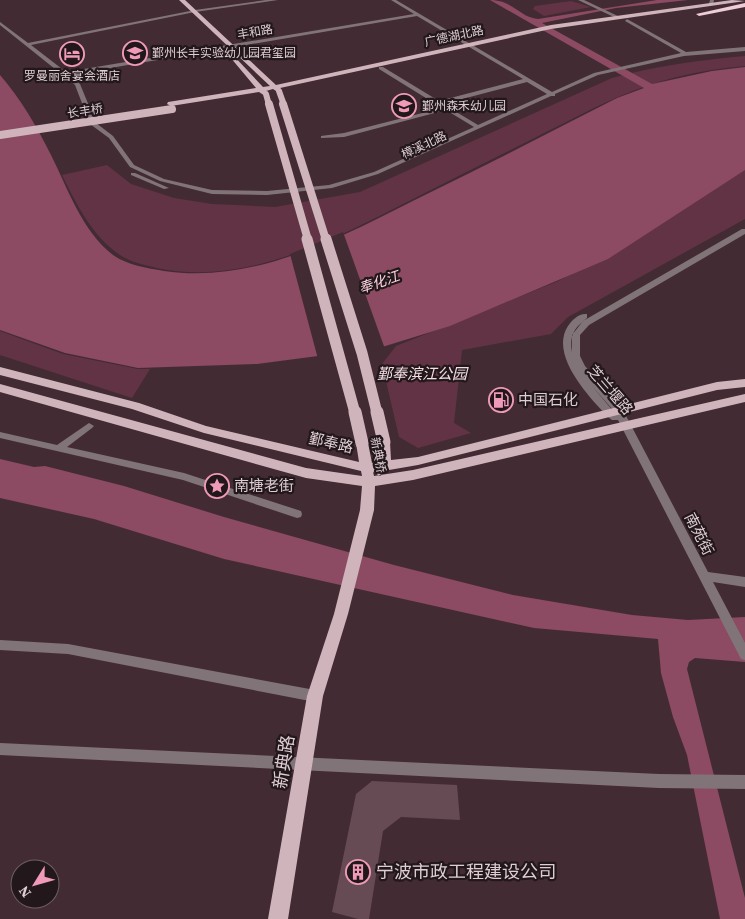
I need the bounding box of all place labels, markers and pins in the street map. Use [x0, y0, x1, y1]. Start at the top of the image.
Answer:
school or university icon: 鄞州长丰实验幼儿园君玺园 [122, 40, 148, 66]
hotel icon: 罗曼丽舍宴会酒店 [59, 41, 85, 67]
place label: 鄞州长丰实验幼儿园君玺园 [152, 45, 296, 61]
place label: 罗曼丽舍宴会酒店 [24, 68, 120, 84]
school or university icon: 鄞州森禾幼儿园 [391, 93, 417, 119]
place label: 鄞州森禾幼儿园 [422, 98, 506, 114]
fuel station icon: 中国石化 [488, 387, 514, 413]
place label: 中国石化 [518, 389, 578, 410]
place icon: 南塘老街 [204, 473, 230, 499]
place label: 南塘老街 [234, 475, 294, 496]
building icon: 宁波市政工程建设公司 [345, 859, 371, 885]
place label: 宁波市政工程建设公司 [376, 859, 556, 884]

